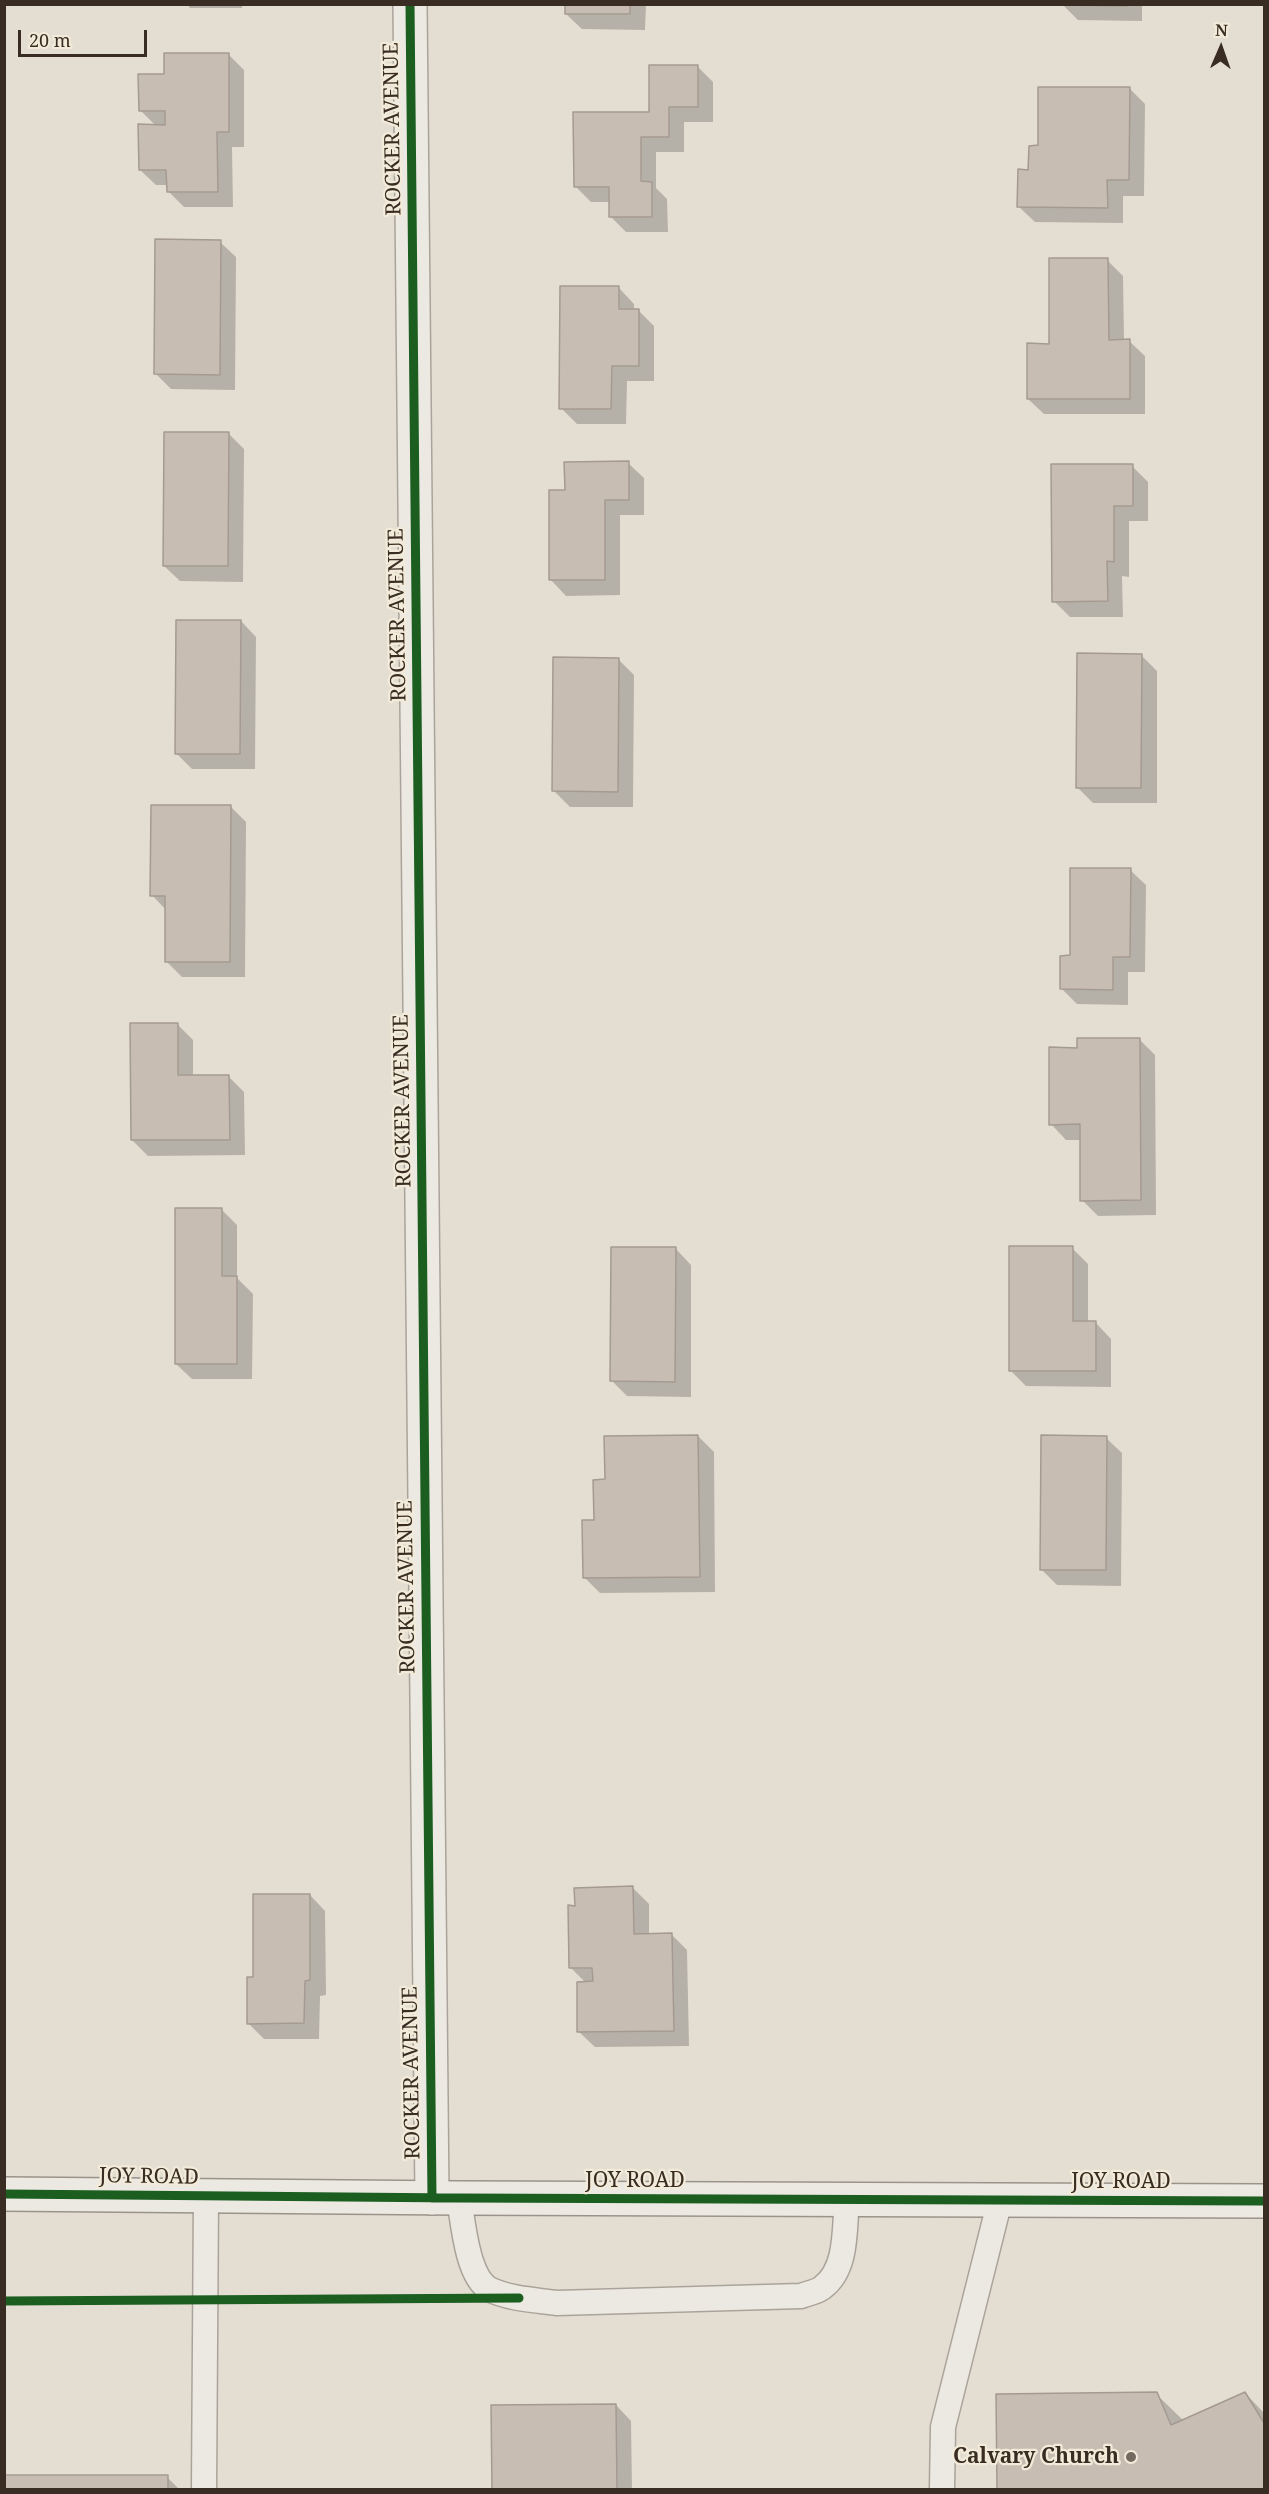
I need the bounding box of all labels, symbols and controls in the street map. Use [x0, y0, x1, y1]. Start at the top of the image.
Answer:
scale bar [21, 18, 150, 56]
north arrow [1191, 18, 1251, 78]
text: N [1215, 19, 1228, 41]
text: 20 m [29, 28, 71, 52]
street label: ROCKER AVENUE [379, 42, 407, 216]
street label: ROCKER AVENUE [384, 528, 412, 702]
street label: ROCKER AVENUE [389, 1014, 417, 1188]
street label: ROCKER AVENUE [393, 1500, 421, 1674]
street label: ROCKER AVENUE [398, 1986, 426, 2160]
street label: JOY ROAD [99, 2164, 199, 2190]
street label: JOY ROAD [585, 2168, 685, 2194]
street label: JOY ROAD [1071, 2169, 1171, 2195]
place label: Calvary Church [953, 2444, 1119, 2470]
marker: Calvary Church [1124, 2450, 1138, 2464]

